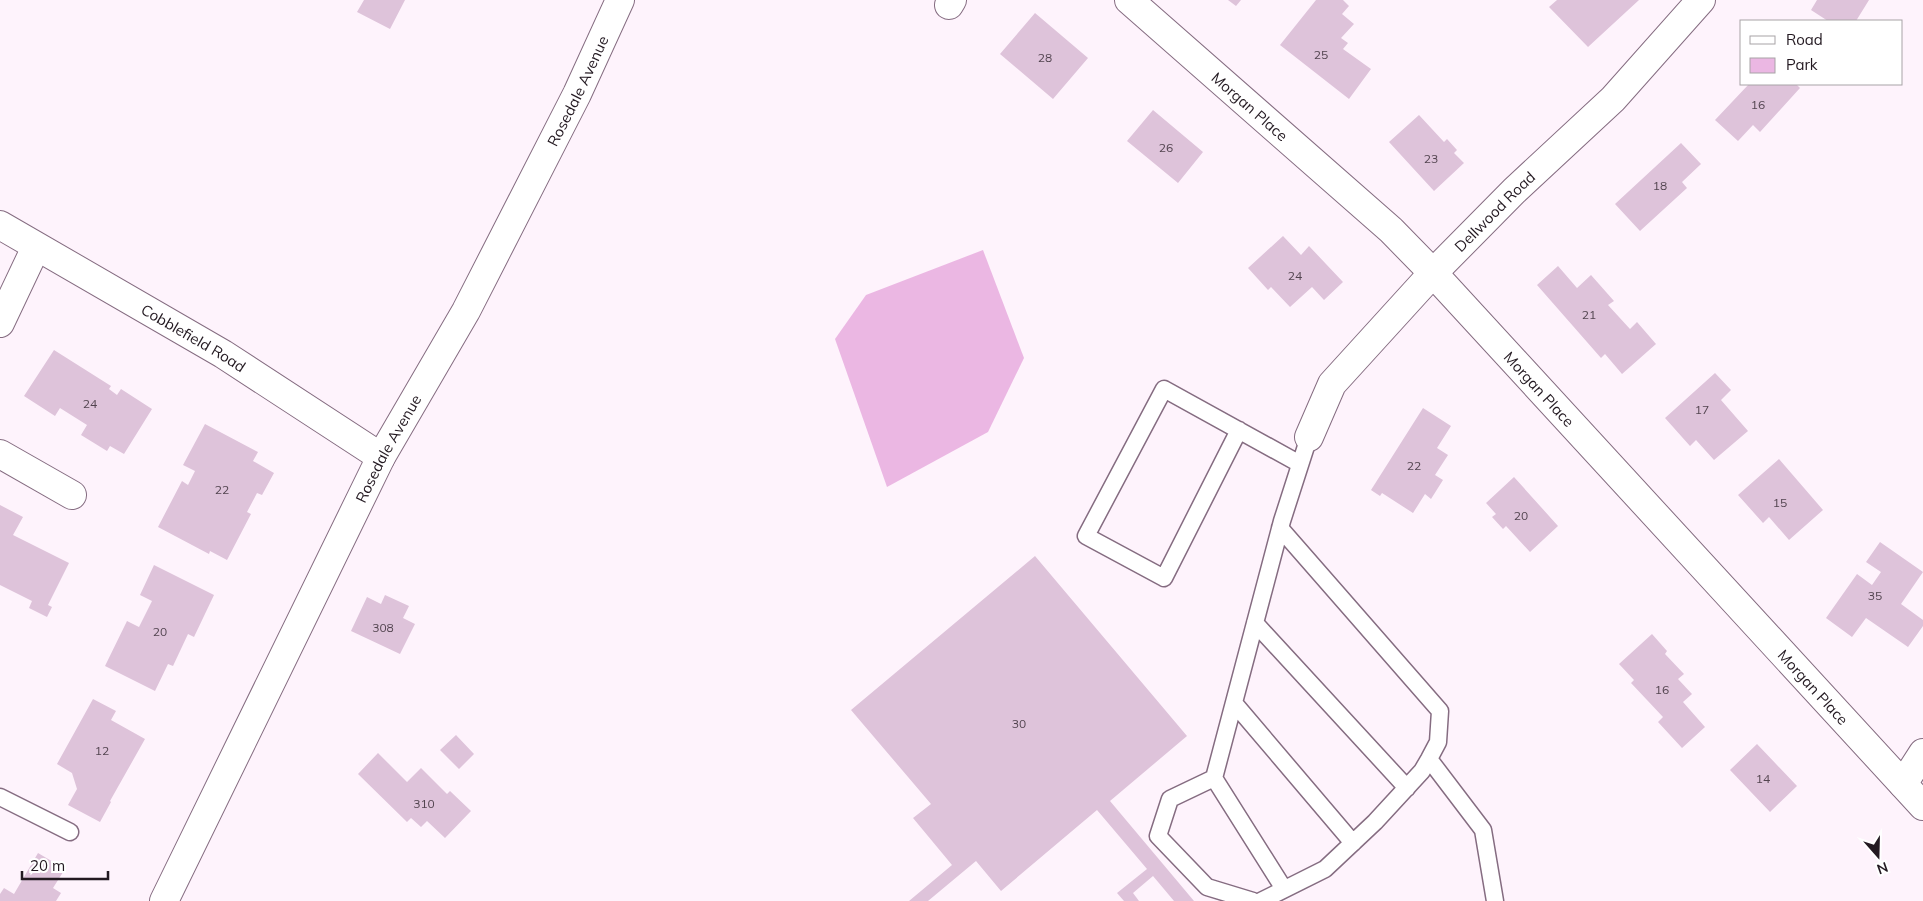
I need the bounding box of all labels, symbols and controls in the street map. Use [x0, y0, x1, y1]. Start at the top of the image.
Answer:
legend [1740, 20, 1903, 85]
text: Road [1786, 30, 1823, 49]
street label: Rosedale Avenue [543, 32, 612, 149]
house number: 25 [1314, 47, 1328, 62]
house number: 28 [1038, 50, 1052, 65]
text: Park [1786, 55, 1818, 74]
street label: Morgan Place [1208, 68, 1292, 145]
house number: 16 [1751, 97, 1765, 112]
house number: 26 [1159, 140, 1173, 155]
house number: 23 [1424, 151, 1438, 166]
street label: Dellwood Road [1450, 167, 1539, 256]
house number: 18 [1653, 178, 1667, 193]
house number: 24 [1288, 268, 1302, 283]
street label: Cobblefield Road [138, 299, 250, 376]
house number: 21 [1582, 307, 1596, 322]
street label: Morgan Place [1500, 347, 1579, 430]
street label: Rosedale Avenue [351, 391, 425, 506]
house number: 24 [83, 396, 97, 411]
house number: 17 [1695, 402, 1709, 417]
house number: 22 [1407, 458, 1421, 473]
house number: 22 [215, 482, 229, 497]
house number: 15 [1773, 495, 1787, 510]
house number: 20 [1514, 508, 1528, 523]
house number: 35 [1868, 588, 1882, 603]
house number: 308 [372, 620, 394, 635]
house number: 20 [153, 624, 167, 639]
street label: Morgan Place [1774, 645, 1853, 728]
house number: 16 [1655, 682, 1669, 697]
house number: 30 [1012, 716, 1026, 731]
house number: 12 [95, 743, 109, 758]
house number: 14 [1756, 771, 1770, 786]
house number: 310 [413, 796, 435, 811]
north arrow [1853, 831, 1903, 881]
scale bar [22, 848, 109, 880]
text: 20 m [30, 856, 65, 875]
text: N [1874, 858, 1890, 878]

